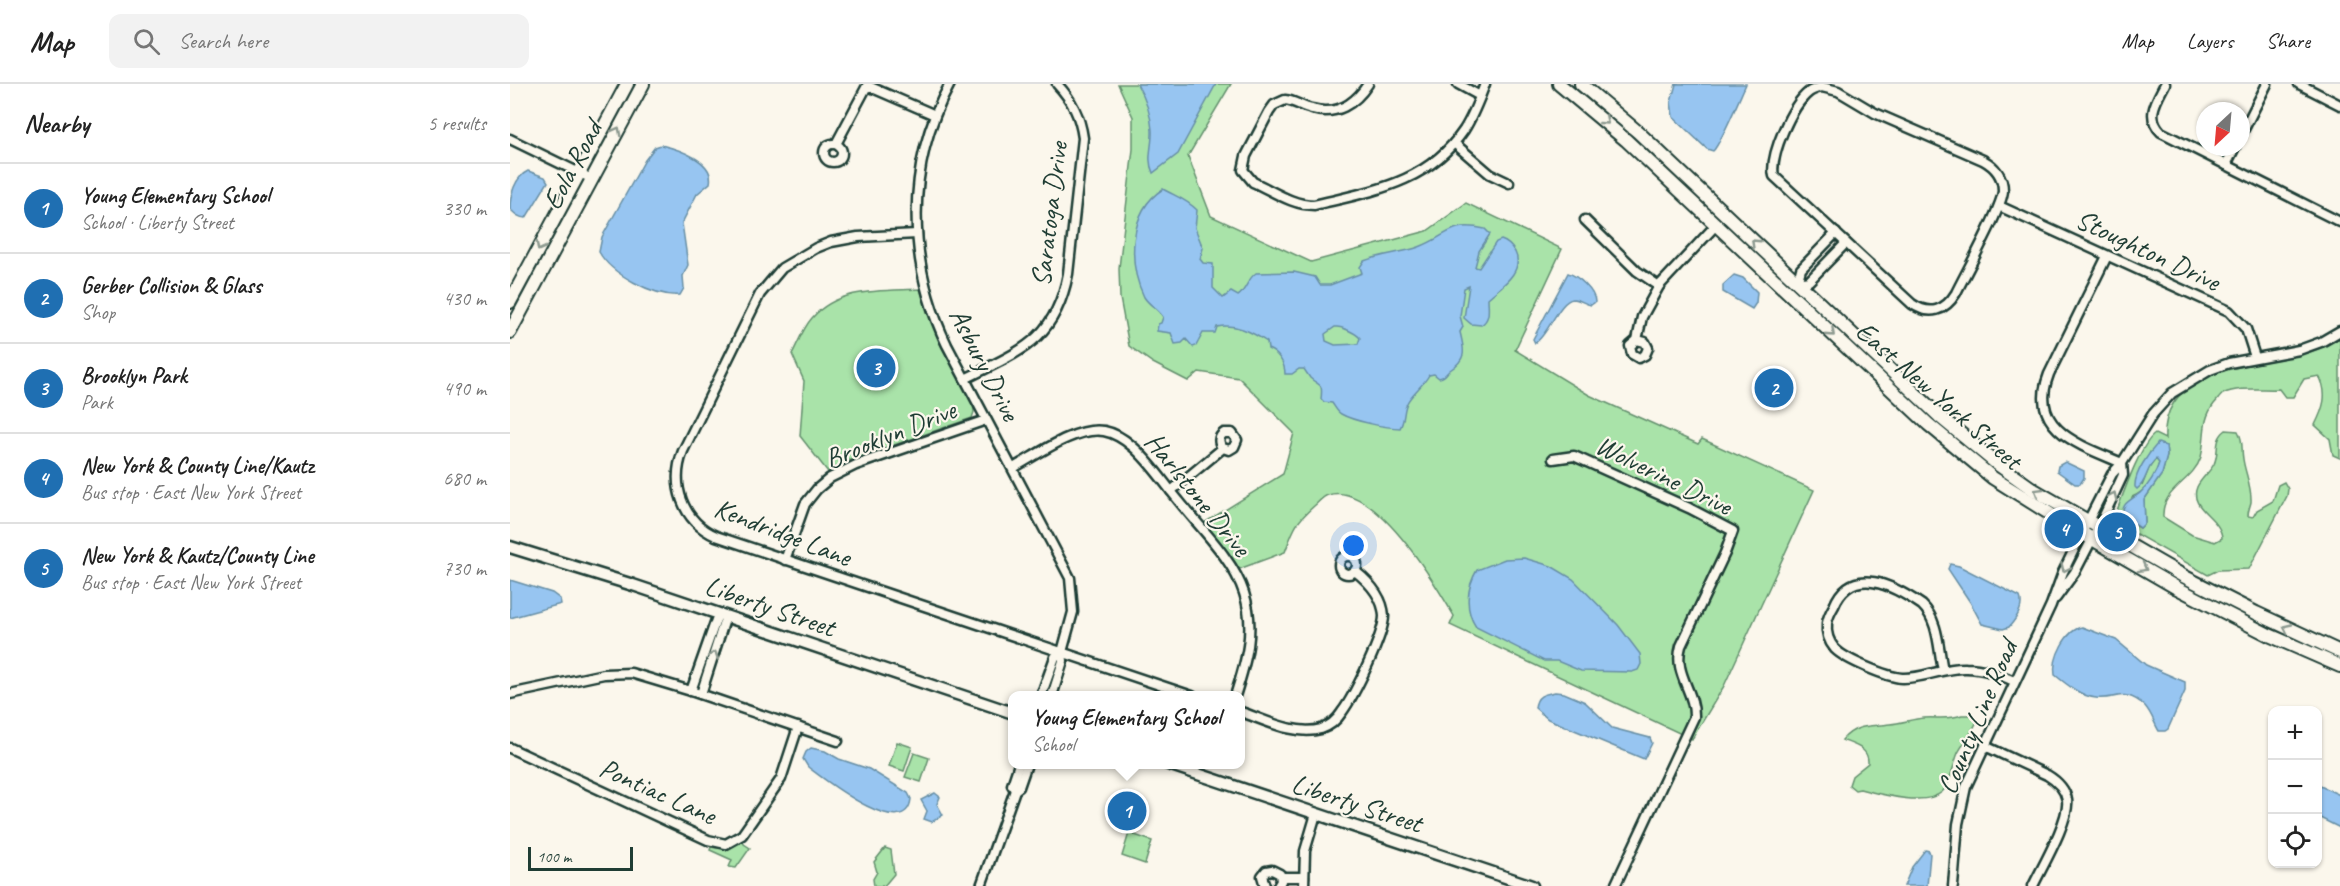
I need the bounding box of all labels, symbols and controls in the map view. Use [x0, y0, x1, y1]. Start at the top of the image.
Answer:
search box [109, 14, 529, 68]
text: Map [30, 24, 73, 59]
icon: search [130, 25, 163, 58]
text: Search here [178, 27, 268, 55]
text: Map [2121, 28, 2154, 54]
text: Layers [2187, 28, 2233, 54]
text: Share [2266, 28, 2310, 54]
north arrow [2196, 102, 2250, 156]
text: Nearby [24, 107, 89, 140]
text: 5 results [427, 111, 486, 136]
street label: Eola Road [534, 111, 612, 215]
one-way arrow [1598, 113, 1609, 124]
one-way arrow [610, 127, 621, 138]
street label: Saratoga Drive [1023, 138, 1075, 288]
text: Young Elementary School [81, 182, 270, 210]
text: 1 [39, 196, 48, 221]
text: 330 m [443, 196, 486, 221]
street label: Stoughton Drive [2070, 201, 2227, 299]
text: School · Liberty Street [81, 210, 234, 235]
one-way arrow [1751, 239, 1761, 250]
one-way arrow [536, 240, 547, 251]
text: Gerber Collision & Glass [81, 272, 261, 300]
text: 2 [39, 286, 48, 311]
text: 430 m [443, 286, 486, 311]
text: Shop [81, 300, 115, 325]
street label: Asbury Drive [942, 302, 1029, 428]
street label: East New York Street [1849, 313, 2031, 479]
one-way arrow [1824, 325, 1835, 336]
pin: 3 [856, 346, 896, 390]
text: Brooklyn Park [81, 362, 187, 390]
pin: 2 [1754, 366, 1794, 410]
text: 3 [39, 376, 48, 401]
text: 490 m [443, 376, 486, 401]
text: Park [81, 390, 113, 415]
street label: Brooklyn Drive [819, 391, 962, 476]
street label: Harlstone Drive [1137, 425, 1260, 565]
street label: Wolverine Drive [1590, 427, 1739, 524]
text: New York & County Line/Kautz [81, 452, 313, 480]
text: 4 [39, 466, 48, 491]
text: 680 m [443, 466, 486, 491]
text: Bus stop · East New York Street [81, 480, 301, 505]
one-way arrow [2034, 488, 2044, 500]
street label: Kendridge Lane [710, 490, 858, 575]
one-way arrow [2106, 492, 2118, 503]
pin: 4 [2044, 506, 2084, 552]
pin: 5 [2098, 510, 2136, 554]
your location [1339, 531, 1368, 560]
text: New York & Kautz/County Line [81, 542, 313, 570]
text: 5 [39, 556, 48, 581]
text: 730 m [443, 556, 486, 581]
one-way arrow [2137, 561, 2147, 573]
one-way arrow [2060, 562, 2072, 573]
street label: Liberty Street [701, 568, 842, 645]
text: Bus stop · East New York Street [81, 570, 301, 595]
one-way arrow [2282, 623, 2293, 635]
street label: County Line Road [1929, 631, 2027, 799]
one-way arrow [706, 650, 719, 661]
popup [1008, 691, 1245, 769]
text: Young Elementary School [1032, 704, 1221, 732]
map controls [2268, 706, 2322, 868]
button: + [2268, 706, 2322, 760]
text: School [1032, 732, 1075, 757]
street label: Pontiac Lane [594, 750, 723, 833]
button: − [2268, 760, 2322, 814]
street label: Liberty Street [1287, 766, 1429, 841]
pin: 1 [1108, 788, 1146, 834]
button: locate [2268, 814, 2322, 868]
scale bar [528, 844, 633, 872]
text: 100 m [537, 847, 571, 867]

